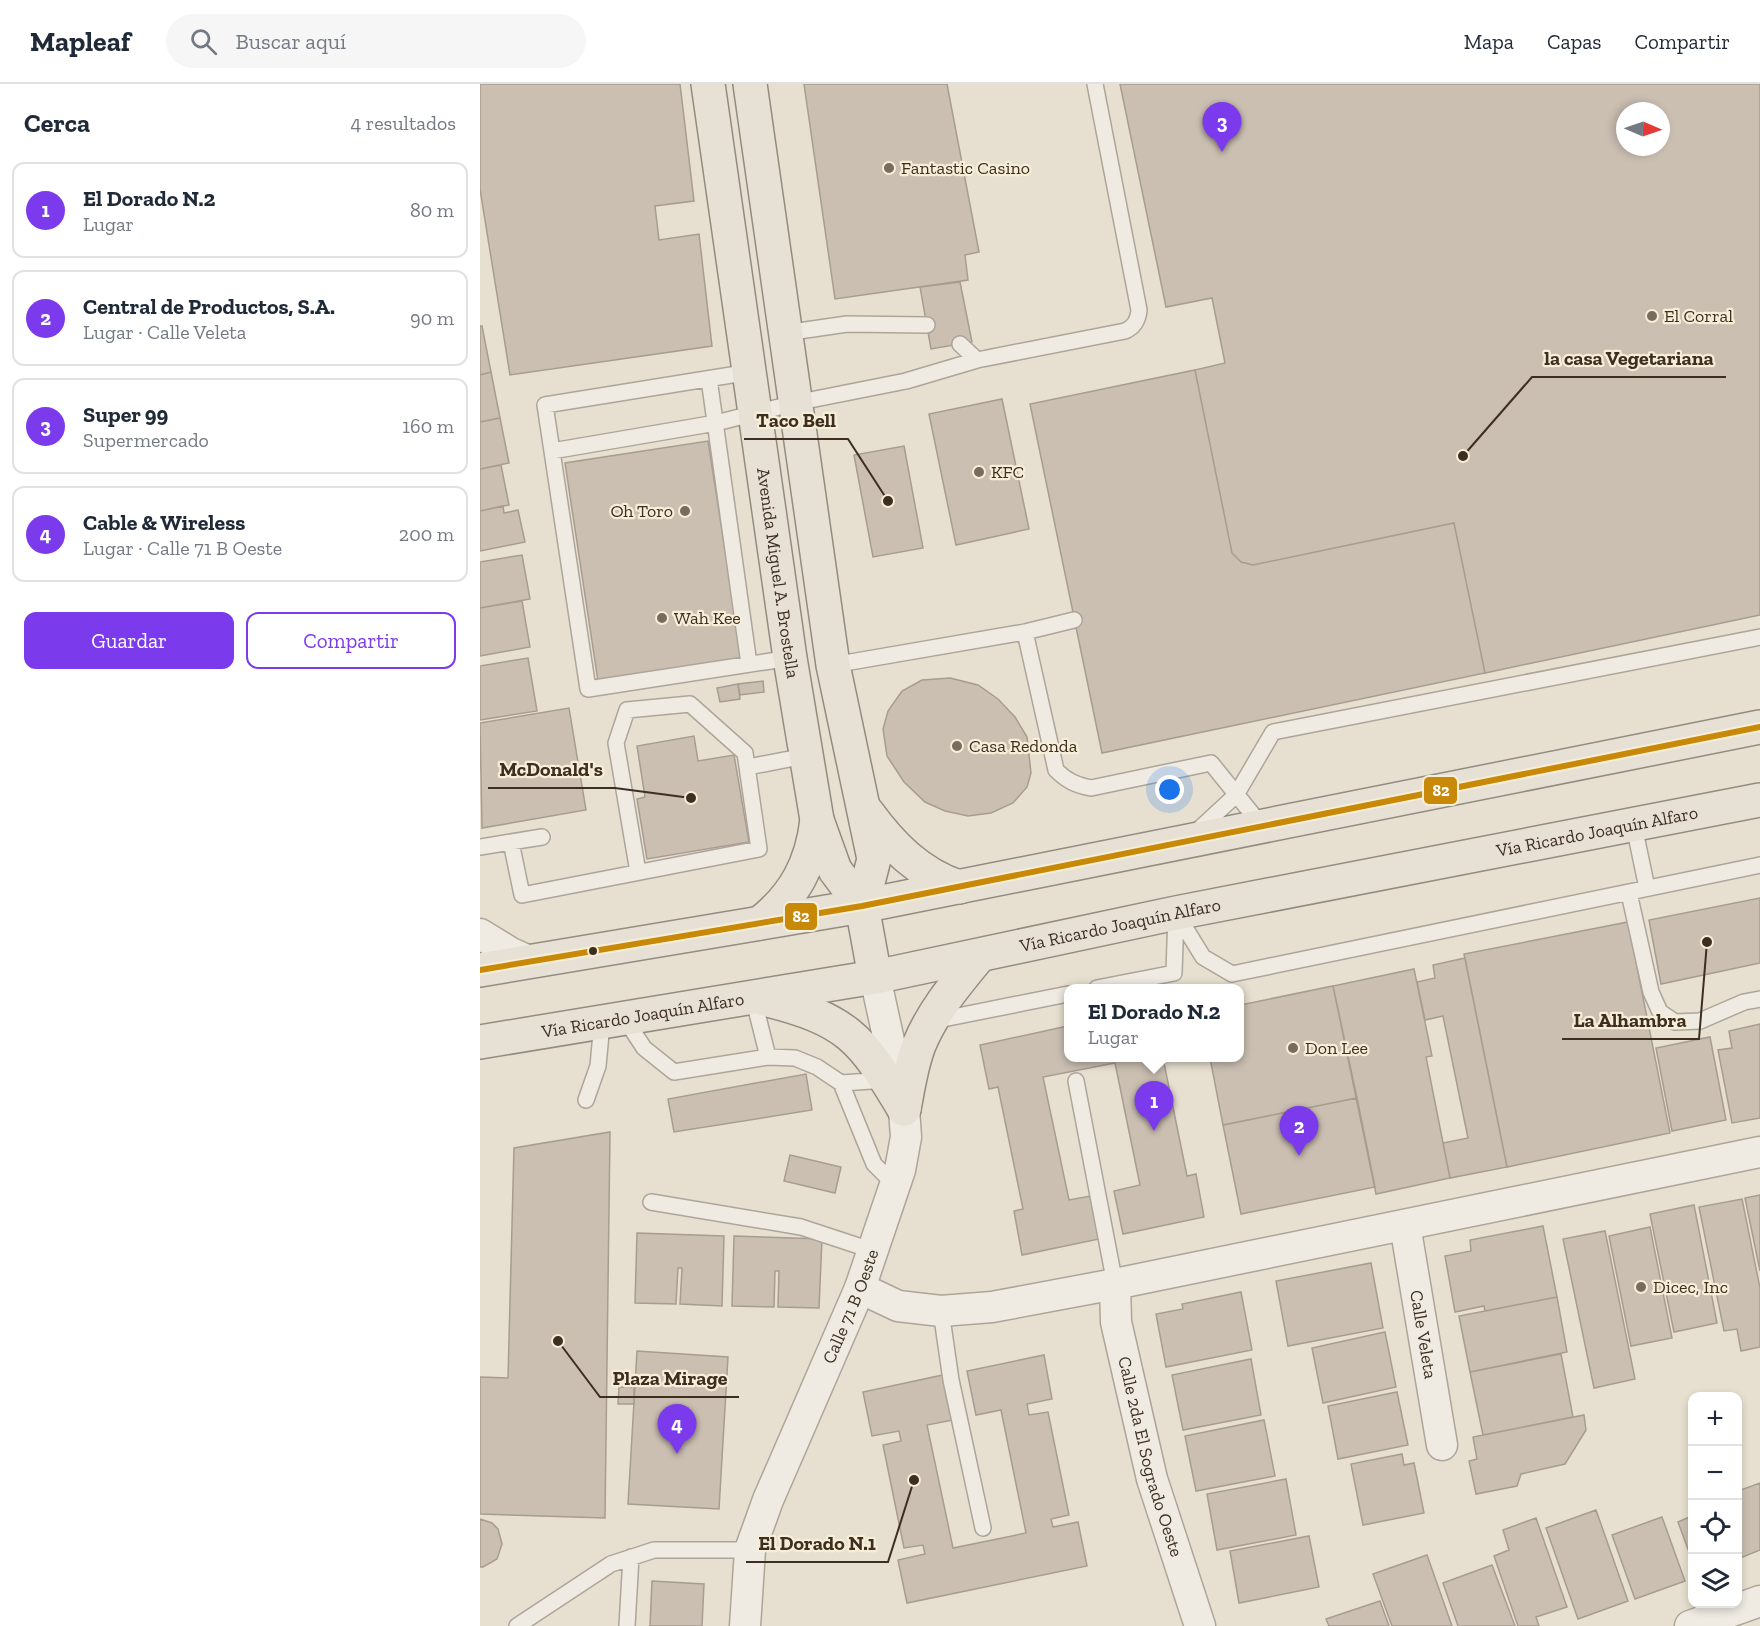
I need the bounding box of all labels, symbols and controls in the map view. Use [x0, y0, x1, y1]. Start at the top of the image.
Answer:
search box [166, 14, 586, 68]
text: Mapleaf [30, 25, 130, 58]
icon: search [187, 25, 220, 58]
text: Buscar aquí [235, 28, 346, 55]
text: Mapa [1464, 29, 1514, 54]
text: Capas [1547, 29, 1602, 54]
text: Compartir [1635, 29, 1730, 54]
north arrow [1616, 102, 1670, 156]
pin: 3 [1202, 103, 1242, 152]
text: Cerca [24, 107, 90, 139]
text: 4 resultados [351, 111, 456, 135]
place label: Fantastic Casino [901, 157, 1030, 179]
marker: Fantastic Casino [882, 161, 896, 175]
text: El Dorado N.2 [83, 185, 215, 212]
text: 1 [41, 198, 50, 222]
text: 80 m [410, 198, 454, 222]
text: Lugar [83, 212, 134, 236]
text: Central de Productos, S.A. [83, 293, 335, 320]
place label: El Corral [1664, 305, 1733, 327]
text: 2 [40, 306, 51, 330]
text: 90 m [410, 306, 454, 330]
marker: El Corral [1645, 309, 1659, 323]
text: Lugar · Calle Veleta [83, 320, 246, 344]
callout: la casa Vegetariana [1532, 339, 1726, 377]
text: la casa Vegetariana [1544, 346, 1714, 370]
text: Super 99 [83, 401, 168, 428]
callout: Taco Bell [744, 401, 848, 439]
text: Taco Bell [756, 408, 836, 432]
text: 3 [40, 414, 51, 438]
text: 160 m [402, 414, 454, 438]
text: Supermercado [83, 428, 209, 452]
place label: KFC [991, 461, 1024, 483]
marker: KFC [972, 465, 986, 479]
street label: Avenida Miguel A. Brostella [752, 466, 804, 680]
place label: Oh Toro [610, 500, 673, 522]
marker: Oh Toro [678, 504, 692, 518]
text: Cable & Wireless [83, 509, 245, 536]
text: 4 [40, 522, 51, 546]
text: 200 m [399, 522, 454, 546]
text: Lugar · Calle 71 B Oeste [83, 536, 282, 560]
place label: Wah Kee [674, 607, 741, 629]
marker: Wah Kee [655, 611, 669, 625]
button: Guardar [24, 612, 234, 669]
button: Compartir [246, 612, 456, 669]
place label: Casa Redonda [969, 735, 1078, 757]
marker: Casa Redonda [950, 739, 964, 753]
callout: McDonald's [488, 750, 615, 788]
text: McDonald's [499, 757, 603, 781]
your location [1155, 775, 1184, 804]
line badge: 82 [1423, 776, 1458, 805]
text: 82 [1432, 781, 1450, 800]
street label: Vía Ricardo Joaquín Alfaro [1494, 801, 1700, 862]
street label: Vía Ricardo Joaquín Alfaro [1017, 894, 1223, 957]
line badge: 82 [784, 902, 818, 931]
text: 82 [792, 907, 810, 926]
unlabelled marker [587, 945, 599, 957]
popup [1064, 984, 1244, 1062]
street label: Vía Ricardo Joaquín Alfaro [539, 988, 746, 1043]
text: El Dorado N.2 [1088, 998, 1220, 1025]
callout: La Alhambra [1562, 1001, 1699, 1039]
text: La Alhambra [1573, 1008, 1687, 1032]
text: Lugar [1088, 1025, 1139, 1049]
place label: Don Lee [1305, 1037, 1368, 1059]
marker: Don Lee [1286, 1041, 1300, 1055]
pin: 1 [1134, 1082, 1174, 1131]
pin: 2 [1280, 1106, 1318, 1156]
street label: Calle 71 B Oeste [818, 1246, 883, 1367]
place label: Dicec, Inc [1653, 1276, 1728, 1298]
marker: Dicec, Inc [1634, 1280, 1648, 1294]
street label: Calle Veleta [1405, 1289, 1442, 1381]
street label: Calle 2da El Sogrado Oeste [1113, 1354, 1188, 1560]
callout: Plaza Mirage [600, 1359, 739, 1397]
text: Plaza Mirage [613, 1366, 728, 1390]
map controls [1688, 1392, 1742, 1608]
button: + [1688, 1392, 1742, 1446]
pin: 4 [658, 1404, 696, 1454]
button: − [1688, 1446, 1742, 1500]
button: locate [1688, 1500, 1742, 1554]
callout: El Dorado N.1 [746, 1524, 888, 1562]
text: El Dorado N.1 [758, 1531, 876, 1555]
button: layers [1688, 1554, 1742, 1608]

